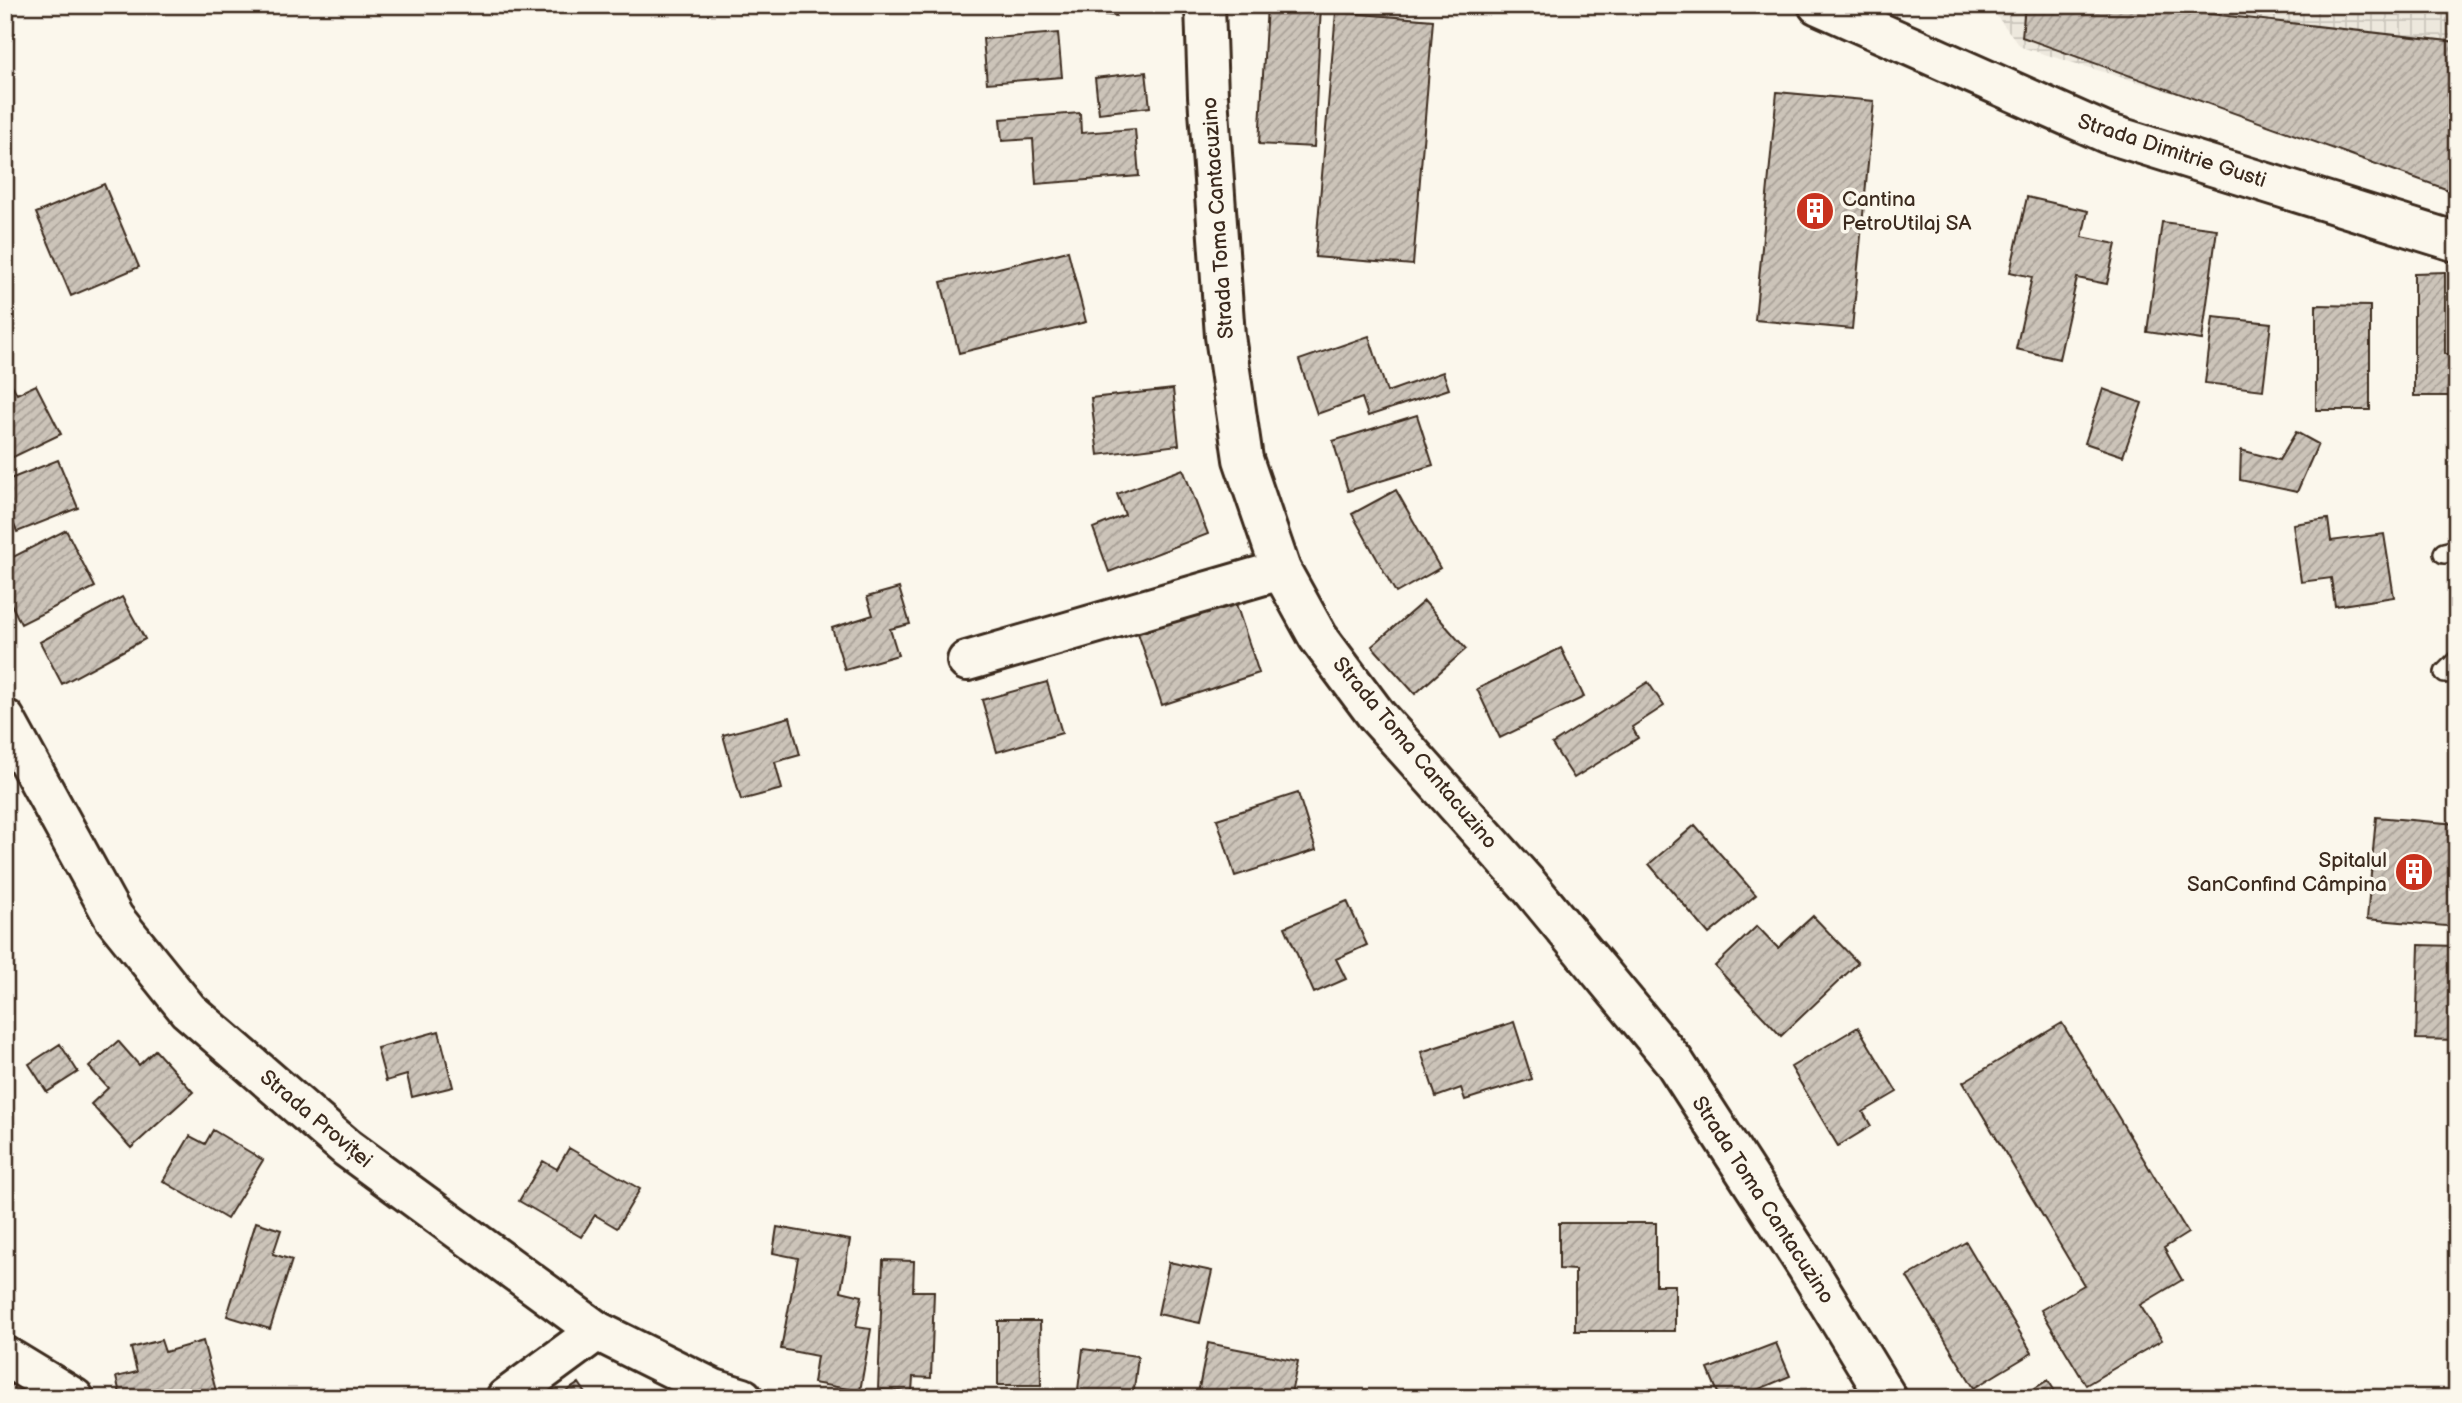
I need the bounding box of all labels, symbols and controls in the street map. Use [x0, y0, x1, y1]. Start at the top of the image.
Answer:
street label: Strada Toma Cantacuzino [1197, 96, 1239, 340]
street label: Strada Dimitrie Gusti [2075, 109, 2269, 193]
place label: Cantina PetroUtilaj SA [1842, 187, 1971, 236]
building icon: Cantina PetroUtilaj SA [1794, 190, 1836, 232]
street label: Strada Toma Cantacuzino [1328, 652, 1503, 854]
place label: Spitalul SanConfind Câmpina [2187, 848, 2387, 897]
building icon: Spitalul SanConfind Câmpina [2393, 851, 2435, 893]
street label: Strada Proviței [255, 1065, 377, 1173]
street label: Strada Toma Cantacuzino [1687, 1092, 1840, 1309]

